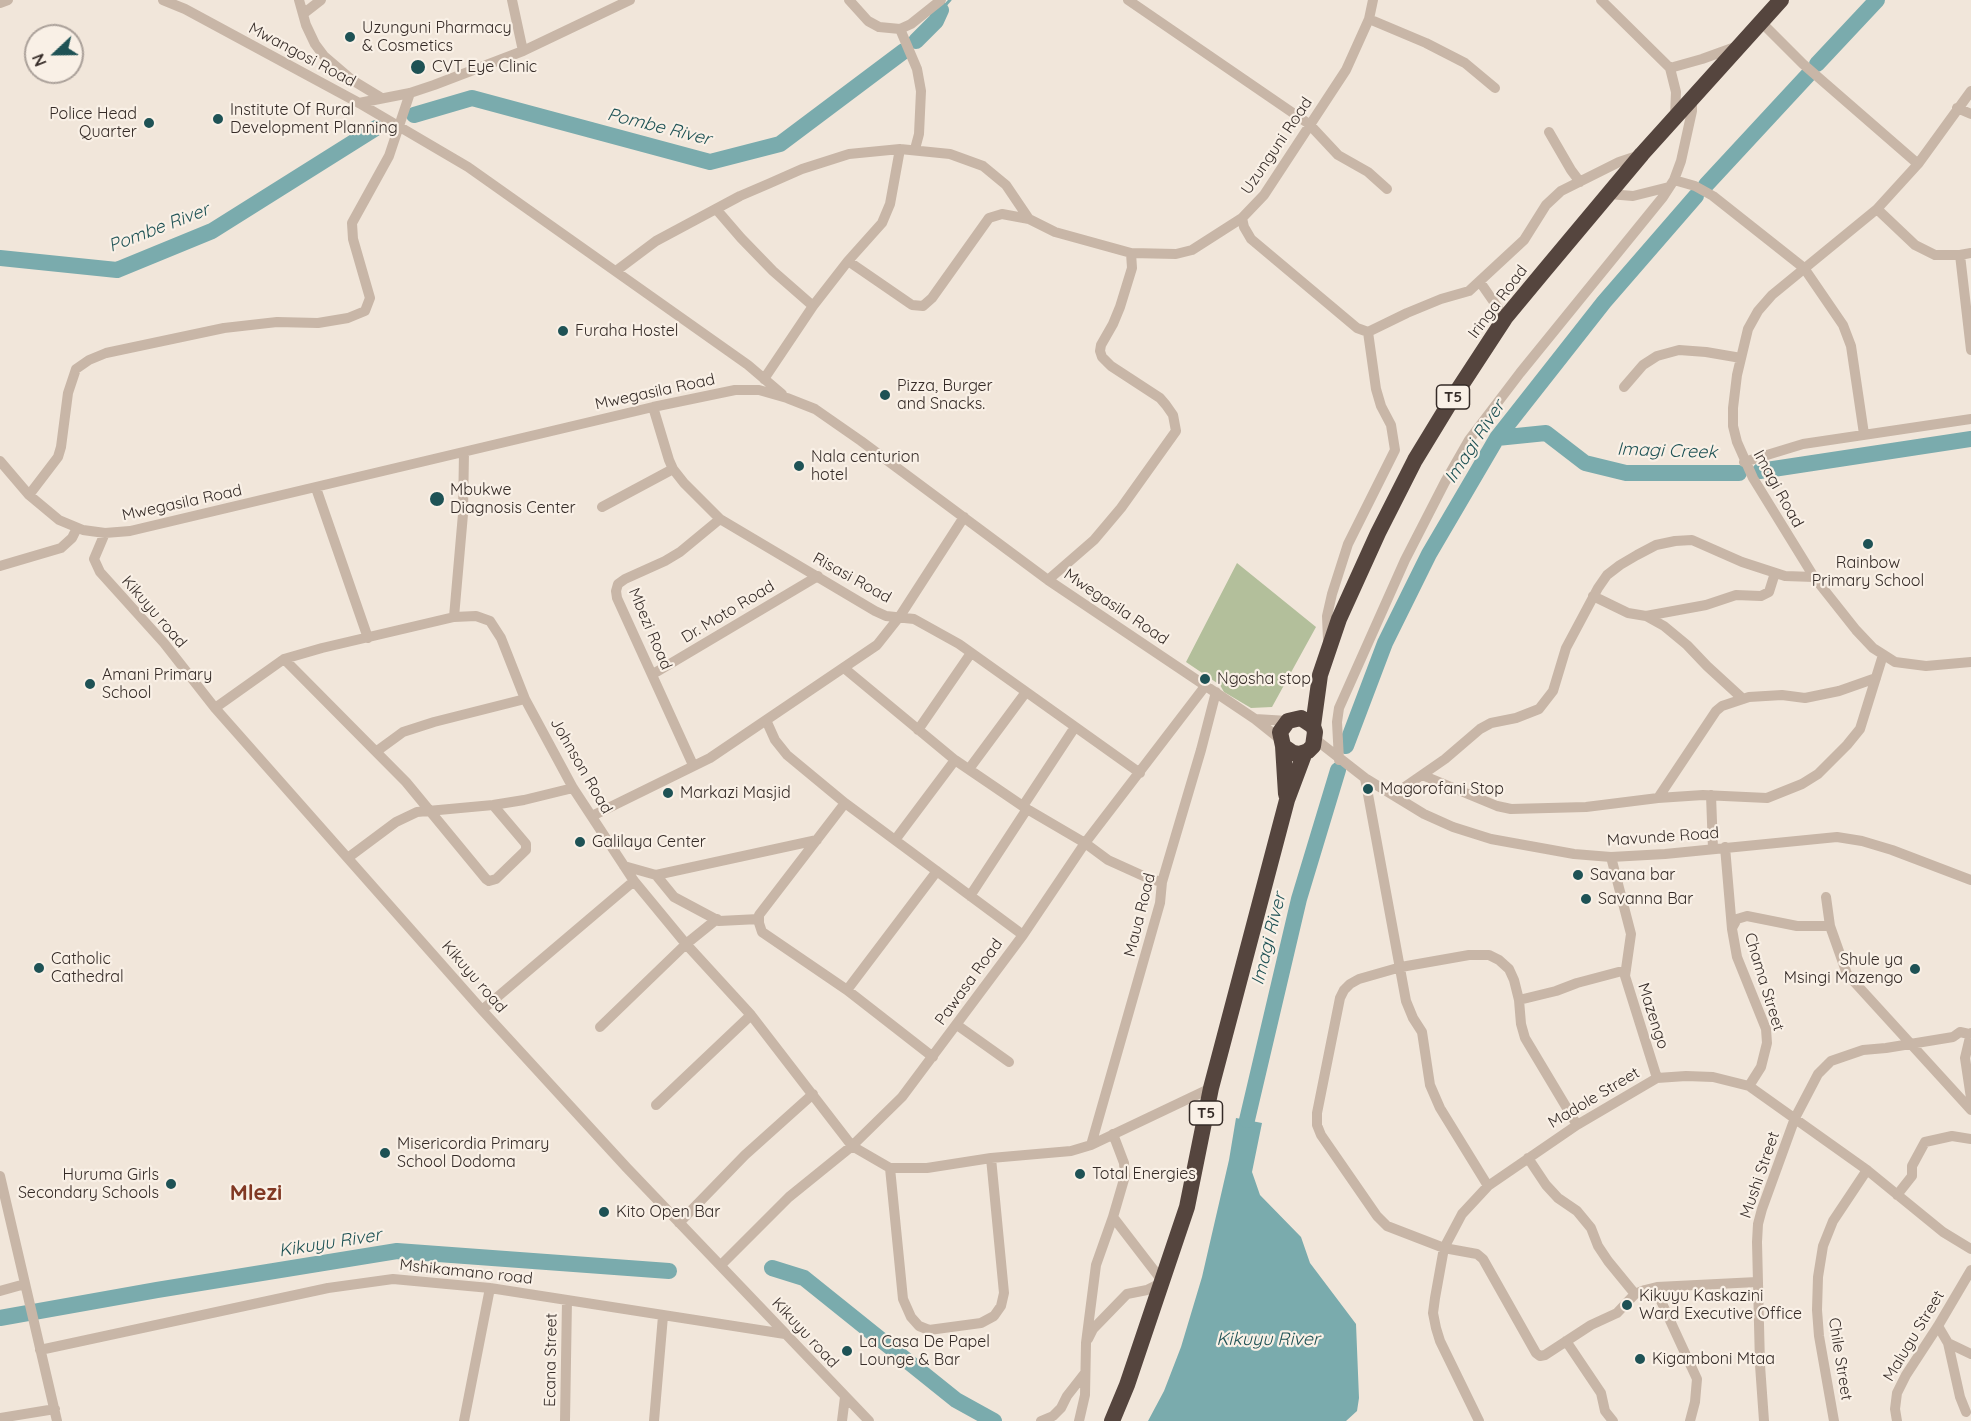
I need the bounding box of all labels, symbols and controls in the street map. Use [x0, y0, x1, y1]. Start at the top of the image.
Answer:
place label: Uzunguni Pharmacy & Cosmetics [362, 18, 512, 56]
street label: Mwangosi Road [245, 19, 359, 91]
north arrow [24, 24, 84, 84]
marker: Uzunguni Pharmacy & Cosmetics [343, 30, 357, 44]
text: N [28, 51, 51, 69]
place label: CVT Eye Clinic [432, 57, 537, 77]
marker: CVT Eye Clinic [409, 58, 427, 76]
street label: Uzunguni Road [1237, 94, 1317, 198]
place label: Institute Of Rural Development Planning [230, 100, 398, 138]
place label: Police Head Quarter [49, 104, 137, 142]
water label: Pombe River [605, 104, 713, 150]
marker: Institute Of Rural Development Planning [211, 112, 225, 126]
marker: Police Head Quarter [142, 116, 156, 130]
water label: Pombe River [106, 199, 212, 257]
street label: Iringa Road [1464, 262, 1532, 342]
place label: Furaha Hostel [575, 321, 678, 341]
marker: Furaha Hostel [556, 324, 570, 338]
street label: Mwegasila Road [593, 370, 717, 414]
place label: Pizza, Burger and Snacks. [897, 376, 993, 414]
road number: T5 [1436, 385, 1470, 409]
marker: Pizza, Burger and Snacks. [878, 388, 892, 402]
water label: Imagi River [1440, 397, 1510, 487]
water label: Imagi Creek [1617, 438, 1717, 464]
place label: Nala centurion hotel [811, 447, 920, 485]
street label: Imagi Road [1749, 447, 1807, 531]
marker: Nala centurion hotel [792, 459, 806, 473]
place label: Mbukwe Diagnosis Center [450, 480, 576, 518]
street label: Mwegasila Road [120, 481, 244, 525]
marker: Mbukwe Diagnosis Center [428, 490, 446, 508]
marker: Rainbow Primary School [1861, 537, 1875, 551]
street label: Risasi Road [810, 549, 894, 607]
place label: Rainbow Primary School [1812, 553, 1924, 591]
street label: Mwegasila Road [1060, 565, 1172, 649]
street label: Kikuyu road [117, 572, 191, 652]
street label: Dr. Moto Road [678, 577, 778, 647]
street label: Mbezi Road [624, 585, 676, 673]
place label: Amani Primary School [102, 665, 212, 703]
place label: Ngosha stop [1217, 669, 1311, 689]
marker: Ngosha stop [1198, 672, 1212, 686]
marker: Amani Primary School [83, 677, 97, 691]
street label: Johnson Road [546, 715, 616, 817]
place label: Magorofani Stop [1380, 779, 1504, 799]
marker: Magorofani Stop [1361, 782, 1375, 796]
place label: Markazi Masjid [680, 783, 791, 803]
marker: Markazi Masjid [661, 786, 675, 800]
street label: Mavunde Road [1606, 824, 1720, 850]
place label: Galilaya Center [592, 832, 706, 852]
marker: Galilaya Center [573, 835, 587, 849]
place label: Savana bar [1590, 865, 1675, 885]
marker: Savana bar [1571, 868, 1585, 882]
street label: Maua Road [1120, 871, 1160, 959]
place label: Savanna Bar [1598, 889, 1693, 909]
water label: Imagi River [1247, 891, 1291, 987]
marker: Savanna Bar [1579, 892, 1593, 906]
street label: Chama Street [1740, 931, 1788, 1033]
street label: Pawasa Road [931, 935, 1007, 1029]
street label: Kikuyu road [437, 937, 511, 1017]
place label: Catholic Cathedral [51, 949, 124, 987]
place label: Shule ya Msingi Mazengo [1784, 950, 1903, 988]
marker: Catholic Cathedral [32, 961, 46, 975]
marker: Shule ya Msingi Mazengo [1908, 962, 1922, 976]
street label: Mazengo [1633, 981, 1673, 1051]
street label: Madole Street [1545, 1063, 1643, 1133]
road number: T5 [1190, 1101, 1222, 1125]
street label: Mushi Street [1736, 1129, 1784, 1221]
place label: Misericordia Primary School Dodoma [397, 1134, 549, 1172]
marker: Misericordia Primary School Dodoma [378, 1146, 392, 1160]
place label: Total Energies [1092, 1164, 1196, 1184]
place label: Huruma Girls Secondary Schools [18, 1165, 159, 1203]
marker: Total Energies [1073, 1167, 1087, 1181]
marker: Huruma Girls Secondary Schools [164, 1177, 178, 1191]
district label: Mlezi [230, 1180, 282, 1206]
place label: Kito Open Bar [616, 1202, 720, 1222]
marker: Kito Open Bar [597, 1205, 611, 1219]
water label: Kikuyu River [277, 1224, 383, 1262]
street label: Mshikamano road [398, 1255, 534, 1289]
place label: Kikuyu Kaskazini Ward Executive Office [1639, 1286, 1802, 1324]
street label: Malugu Street [1879, 1287, 1949, 1385]
street label: Kikuyu road [768, 1294, 842, 1372]
marker: Kikuyu Kaskazini Ward Executive Office [1620, 1298, 1634, 1312]
street label: Ecana Street [541, 1313, 561, 1407]
street label: Chile Street [1824, 1316, 1856, 1402]
water label: Kikuyu River [1216, 1329, 1320, 1351]
place label: La Casa De Papel Lounge & Bar [859, 1332, 990, 1370]
marker: La Casa De Papel Lounge & Bar [840, 1344, 854, 1358]
place label: Kigamboni Mtaa [1652, 1349, 1775, 1369]
marker: Kigamboni Mtaa [1633, 1352, 1647, 1366]

